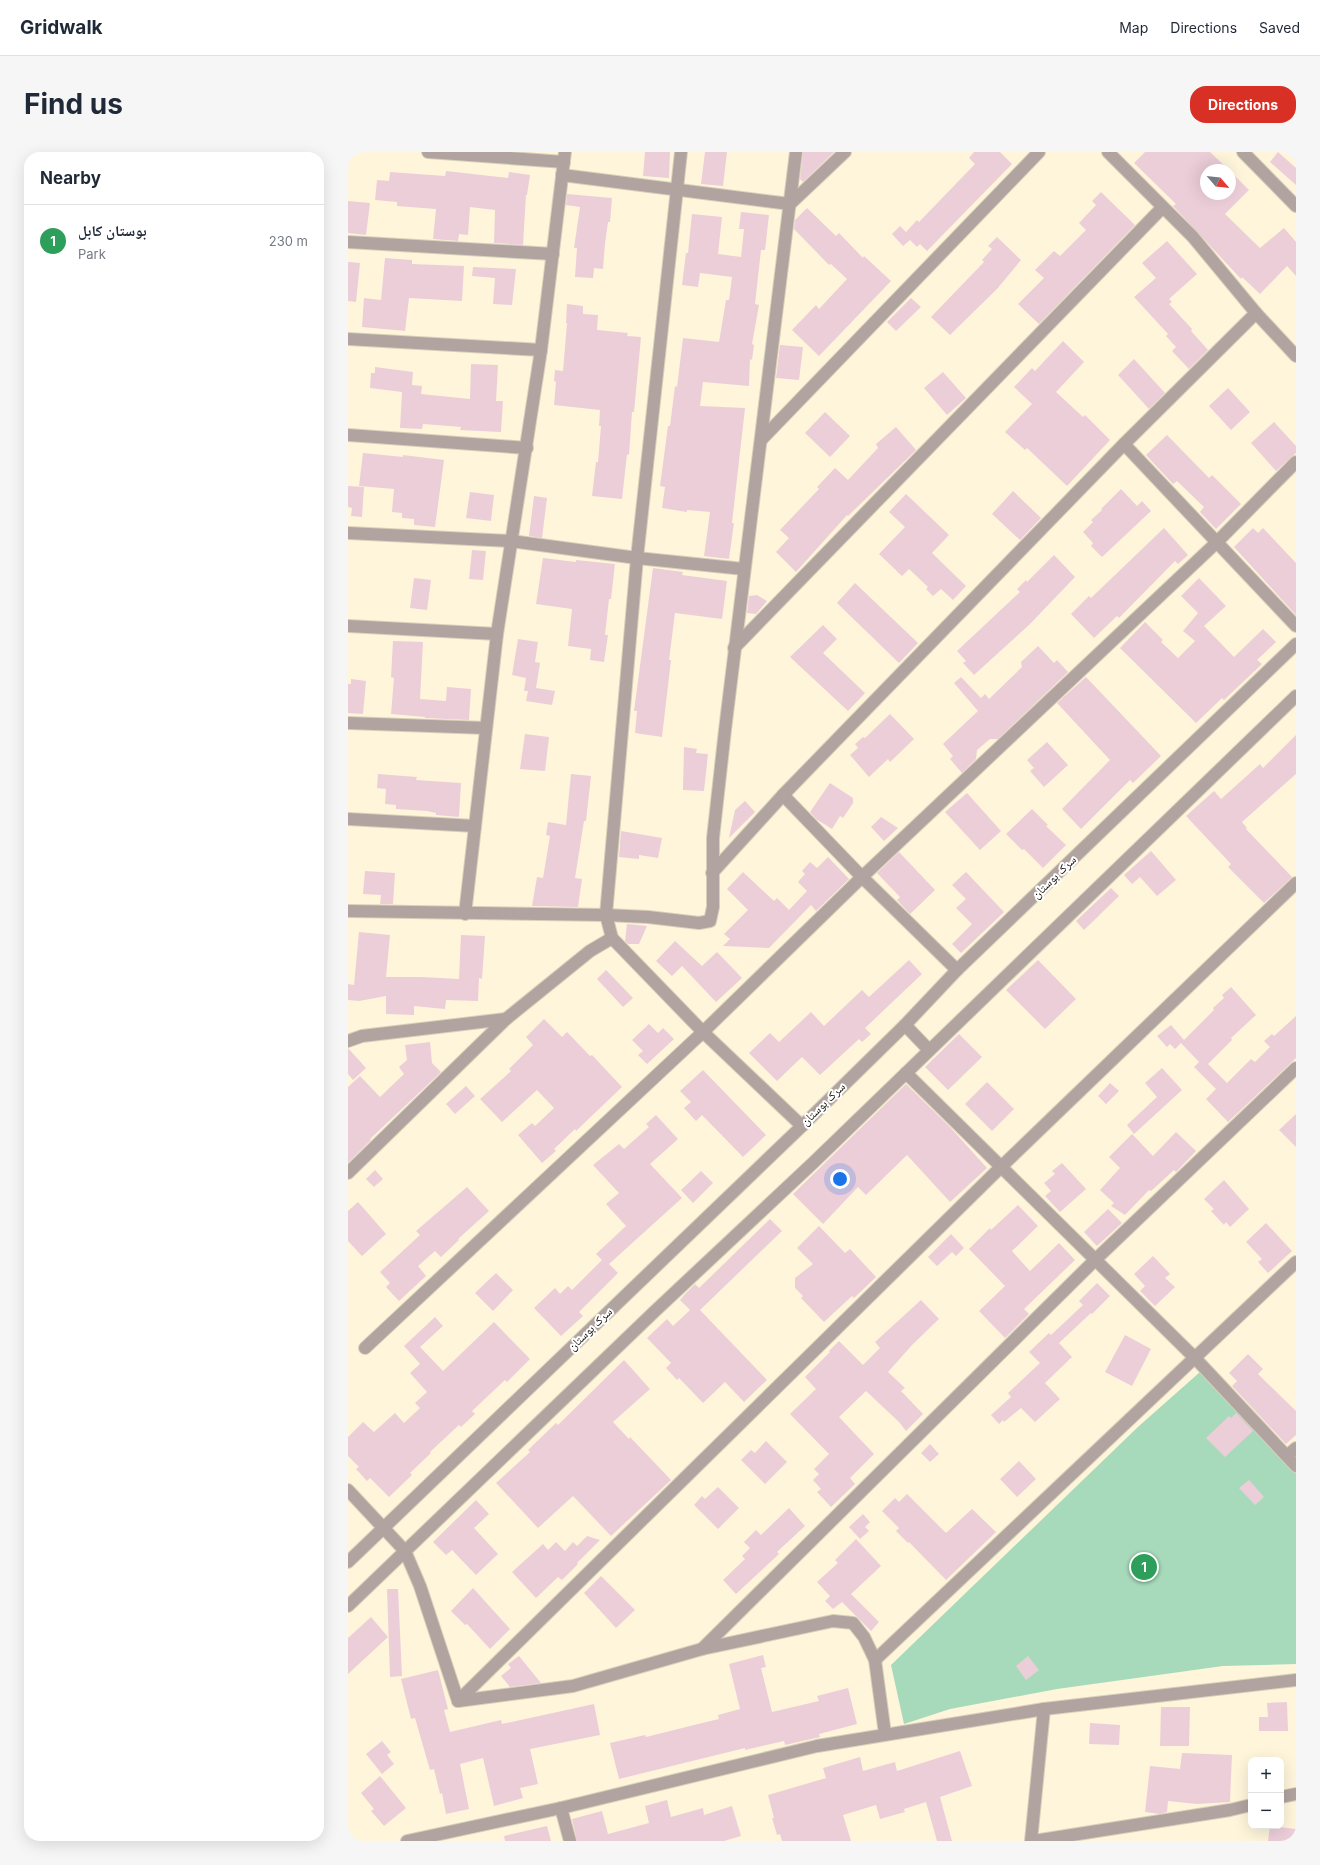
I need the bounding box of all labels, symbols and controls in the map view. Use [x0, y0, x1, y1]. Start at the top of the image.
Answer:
text: Gridwalk [20, 16, 103, 39]
text: Map [1119, 19, 1148, 36]
text: Directions [1170, 19, 1237, 36]
text: Saved [1259, 19, 1300, 36]
button: Directions [1190, 86, 1296, 123]
text: Find us [24, 87, 123, 121]
north arrow [1200, 164, 1236, 200]
text: Nearby [40, 168, 101, 188]
text: بوستان کابل [78, 221, 147, 240]
text: 1 [50, 233, 56, 249]
text: 230 m [269, 233, 308, 249]
text: Park [78, 246, 106, 262]
street label: سرک بوستان [1028, 852, 1079, 902]
street label: سرک بوستان [797, 1079, 848, 1129]
your location [830, 1169, 850, 1189]
street label: سرک بوستان [564, 1304, 615, 1354]
pin: 1 [1131, 1552, 1157, 1582]
map controls [1248, 1757, 1284, 1829]
button: + [1248, 1757, 1284, 1793]
button: − [1248, 1793, 1284, 1829]

